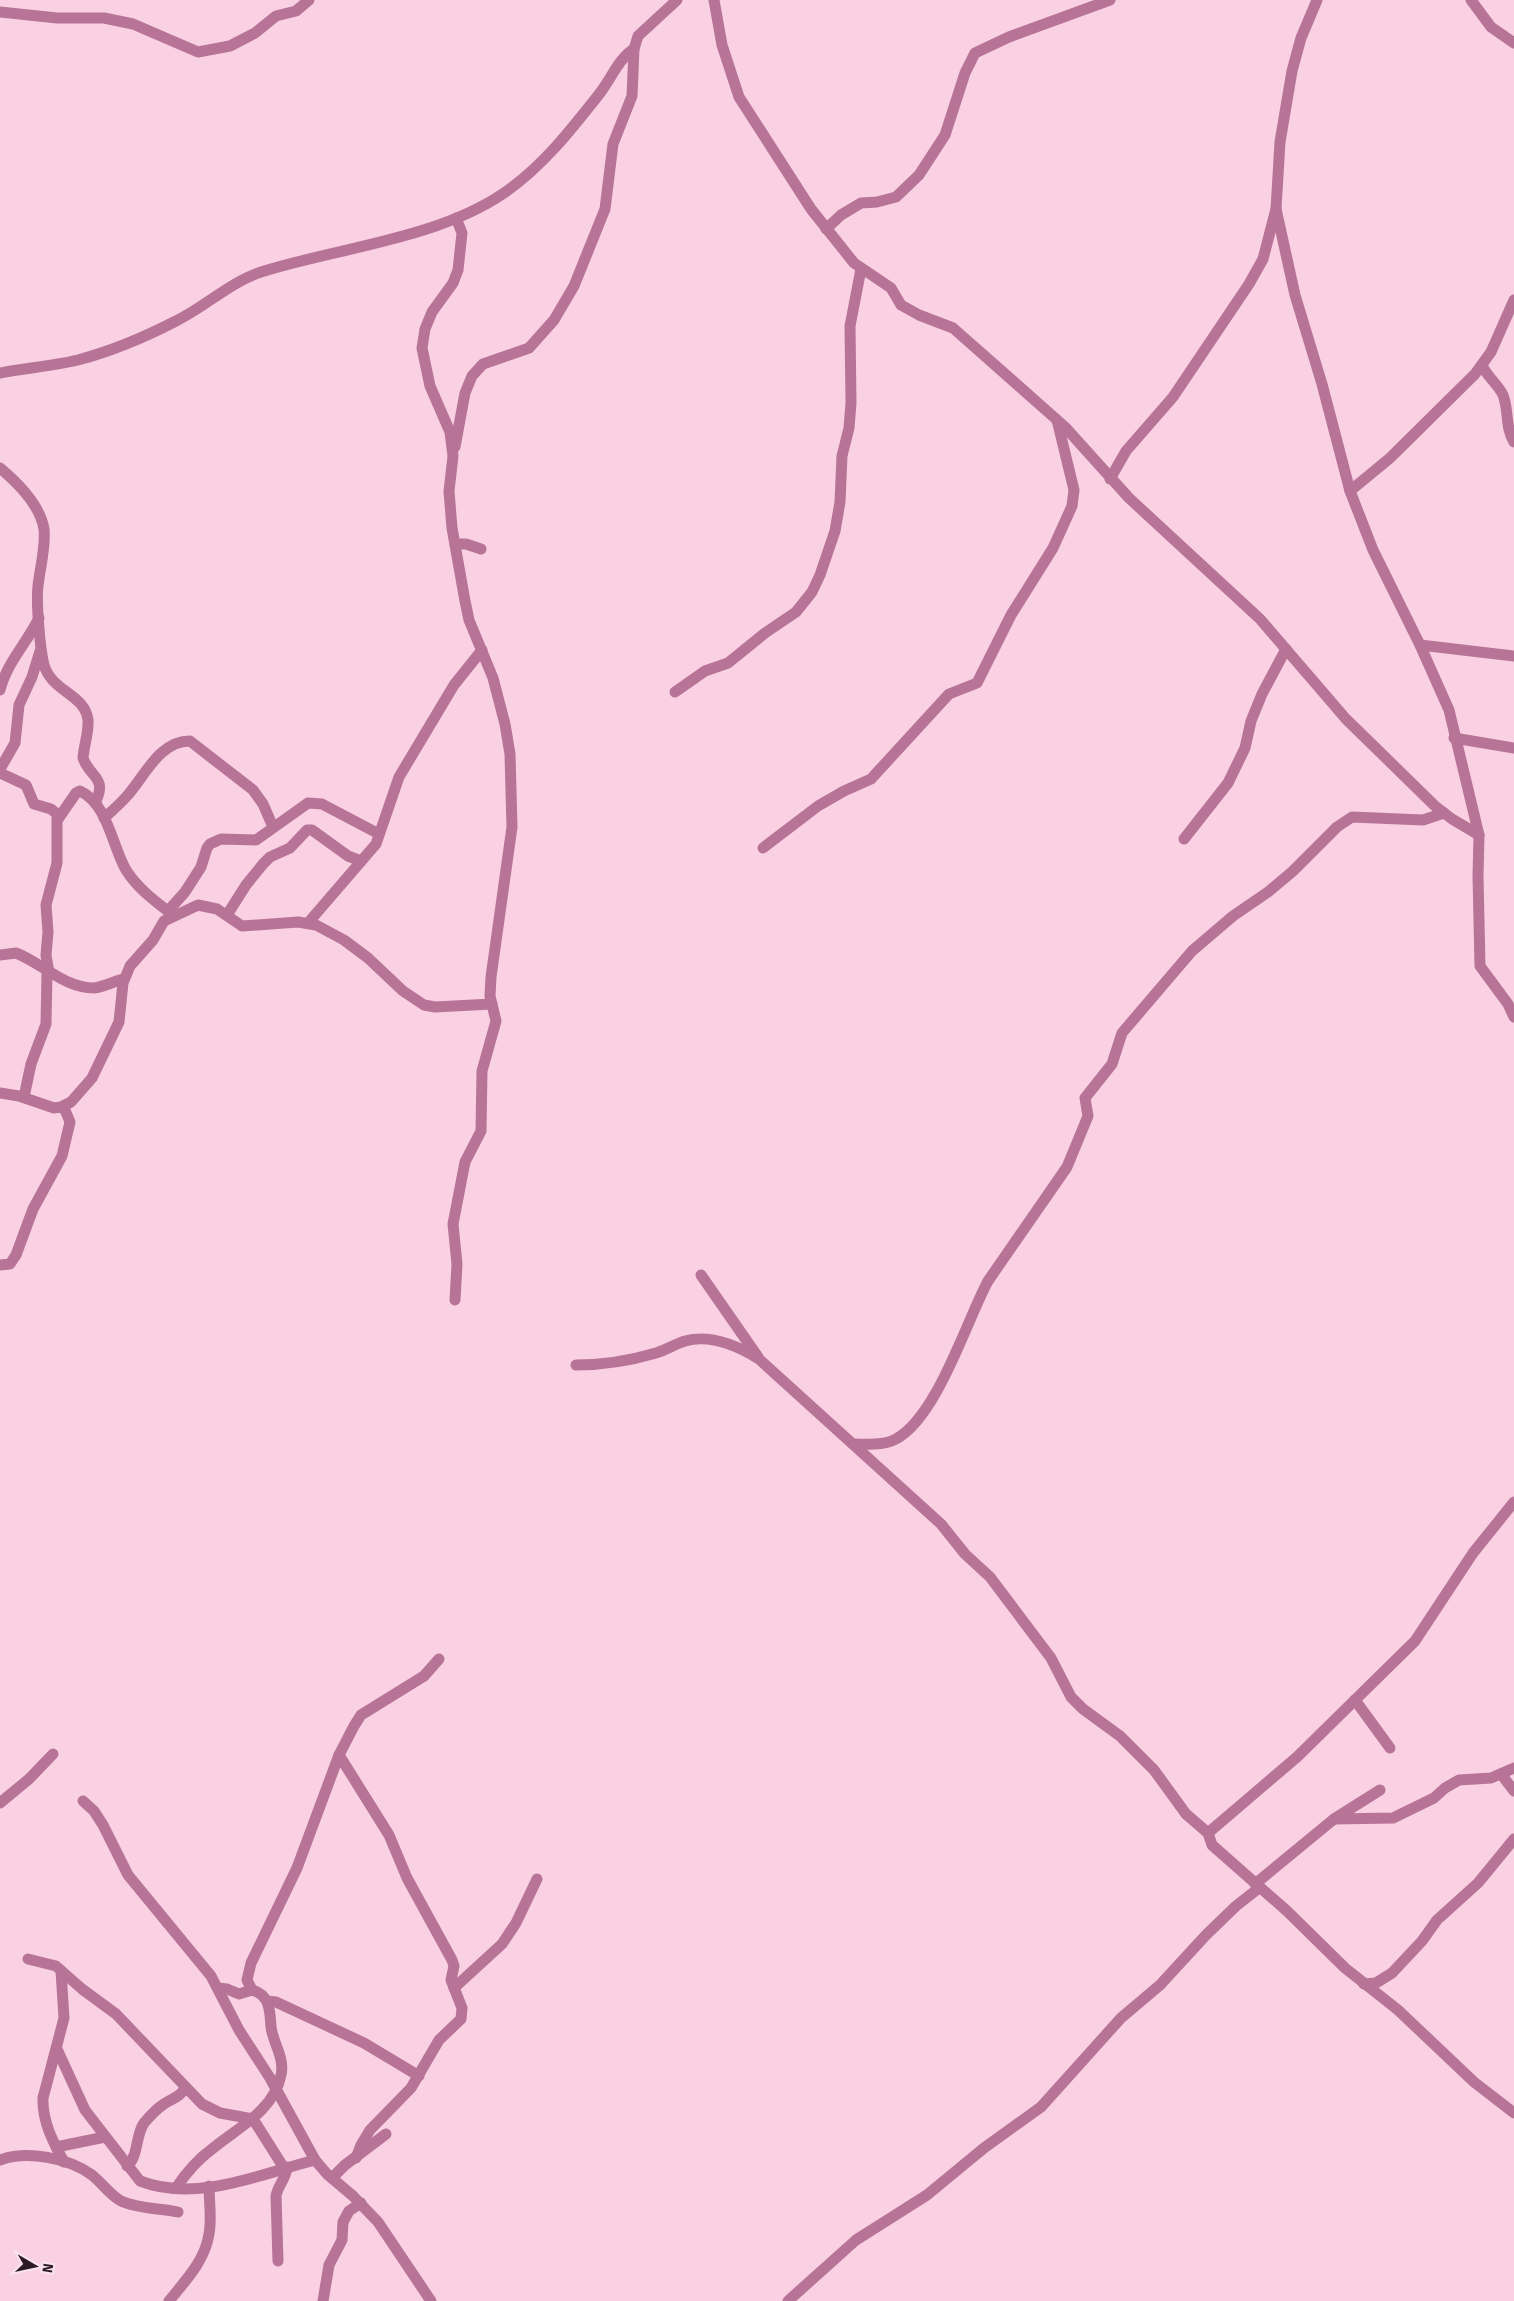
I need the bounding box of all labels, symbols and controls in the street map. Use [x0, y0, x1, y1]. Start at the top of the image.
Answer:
north arrow [10, 2241, 60, 2291]
text: N [38, 2262, 56, 2274]

